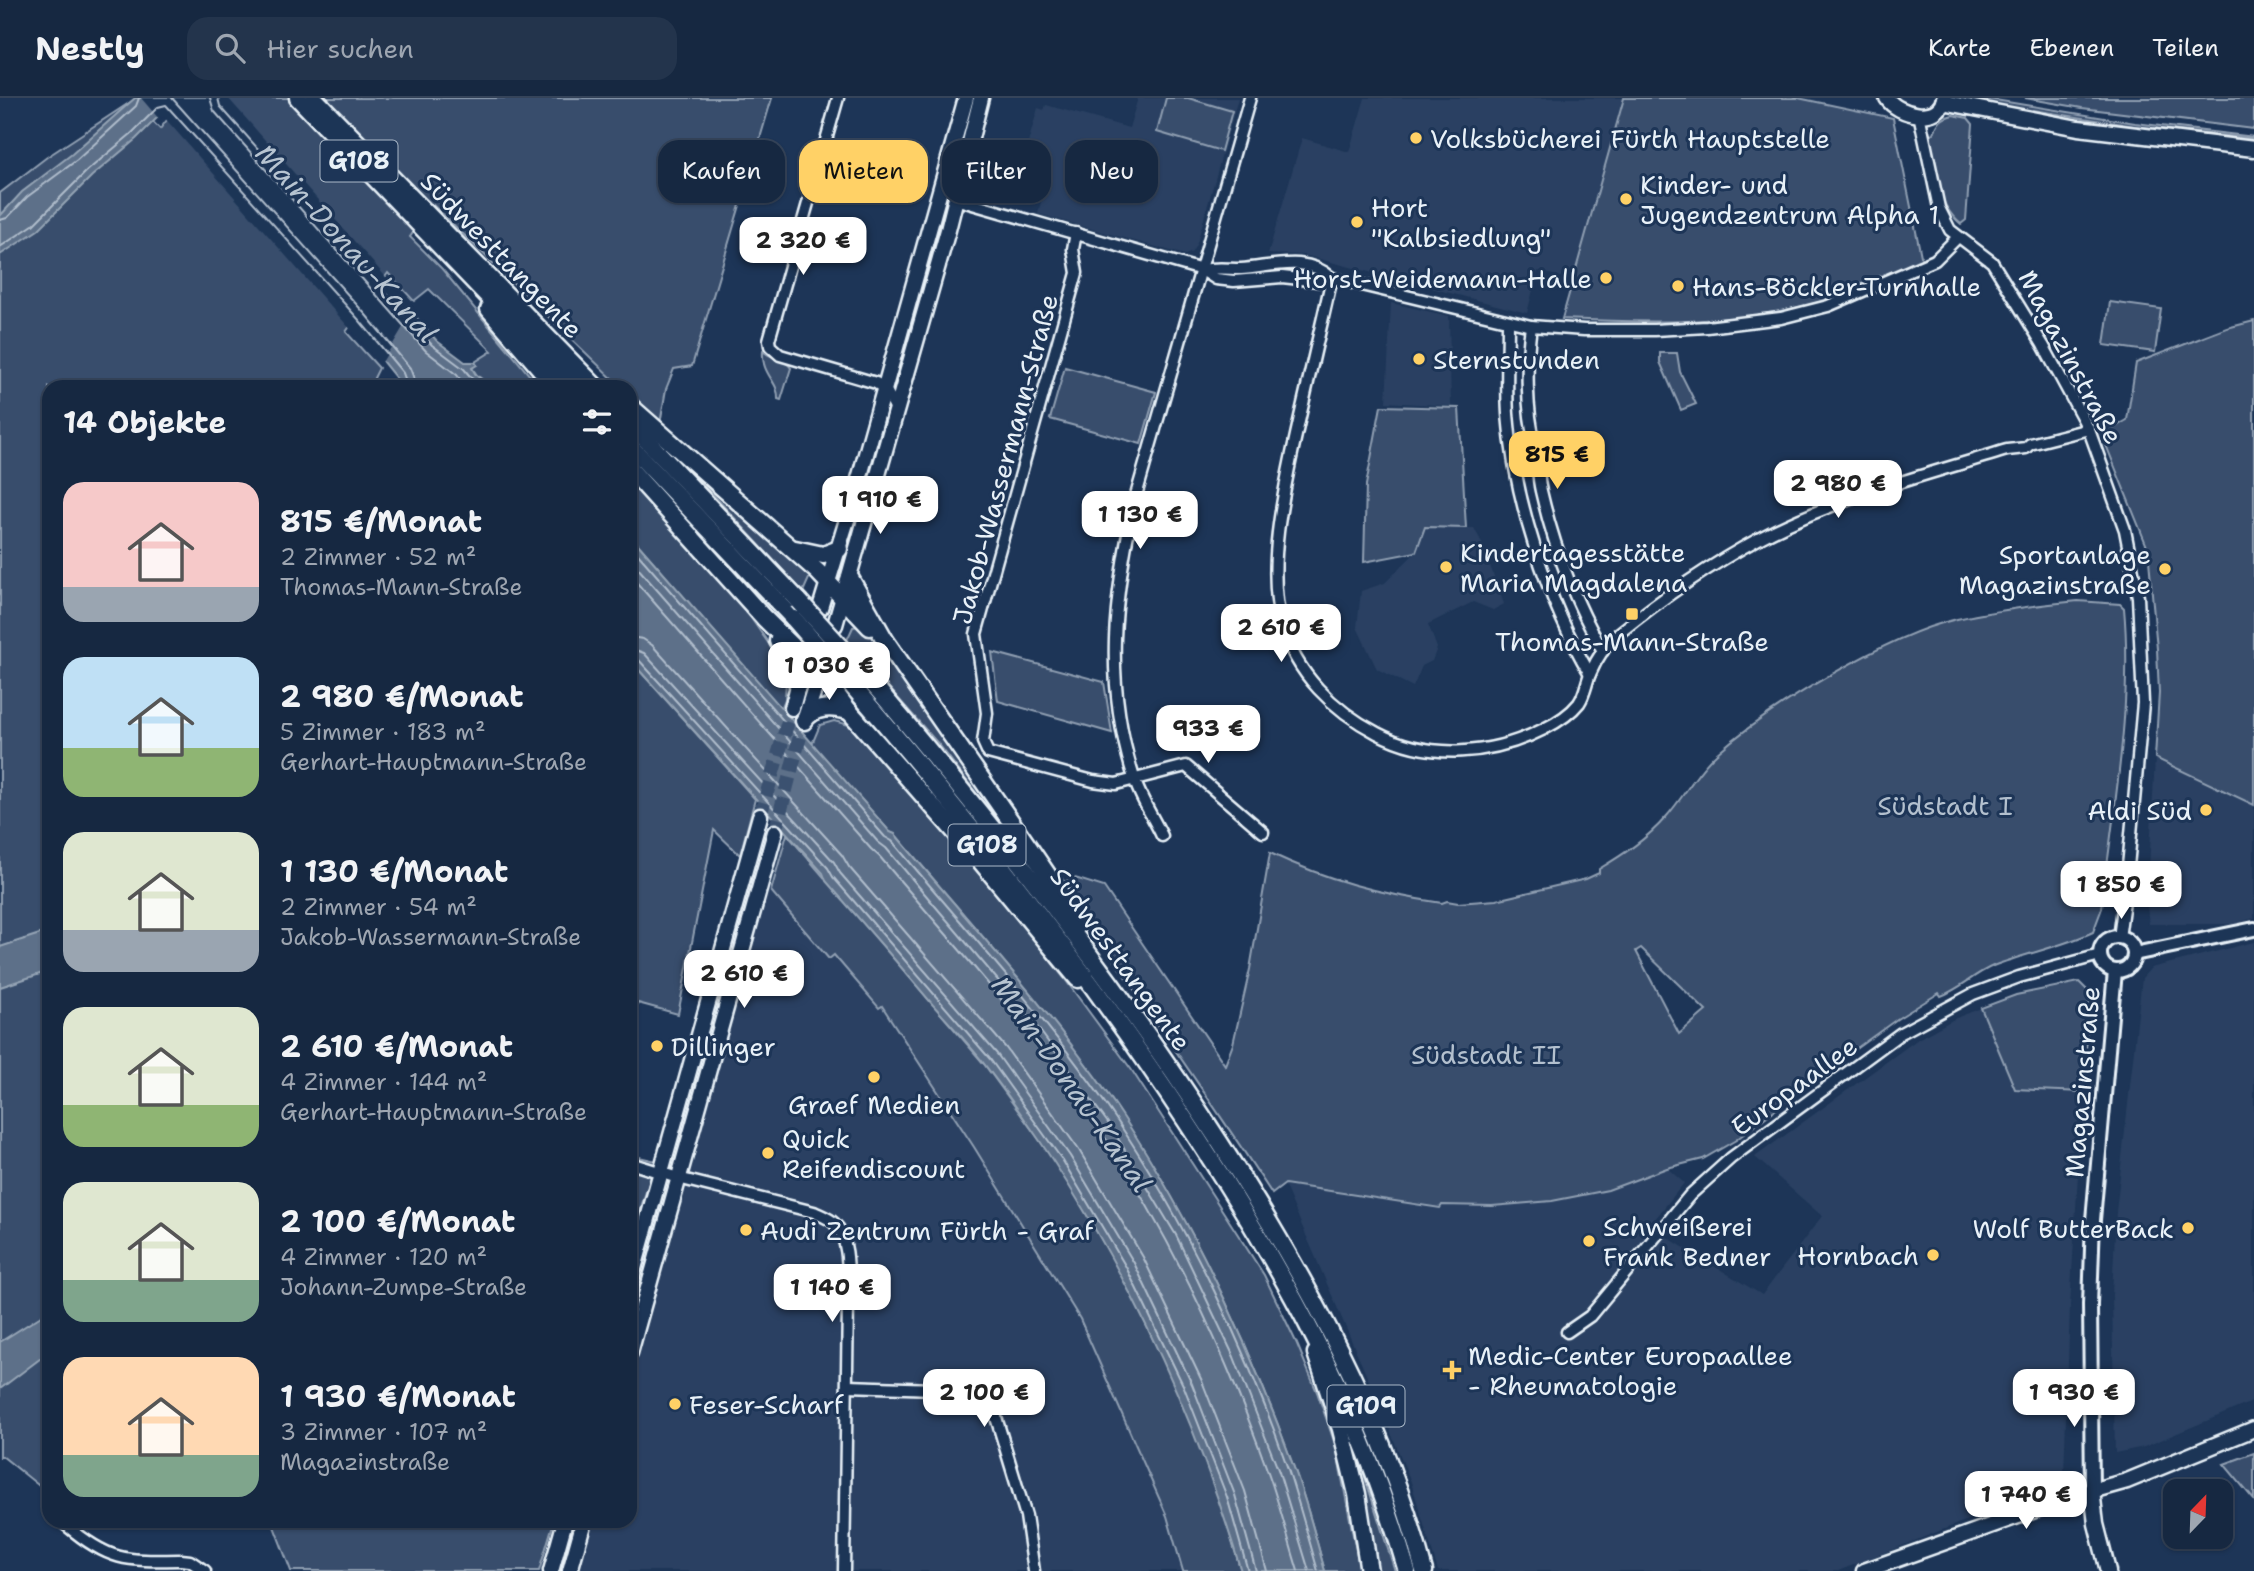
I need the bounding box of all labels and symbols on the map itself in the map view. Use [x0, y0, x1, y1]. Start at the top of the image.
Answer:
place label: Volksbücherei Fürth Hauptstelle [1430, 121, 1830, 156]
marker: Volksbücherei Fürth Hauptstelle [1408, 130, 1424, 146]
water label: Main-Donau-Kanal [247, 135, 447, 351]
road number: G108 [320, 140, 398, 182]
street label: Südwesttangente [413, 164, 591, 346]
place label: Kinder- und Jugendzentrum Alpha 1 [1640, 167, 1939, 232]
place label: Hort "Kalbsiedlung" [1371, 190, 1551, 255]
marker: Kinder- und Jugendzentrum Alpha 1 [1618, 191, 1634, 207]
marker: Hort "Kalbsiedlung" [1349, 214, 1365, 230]
pin: 2 320 € [738, 218, 868, 277]
place label: Horst-Weidemann-Halle [1293, 261, 1592, 296]
street label: Magazinstraße [2010, 264, 2132, 450]
place label: Hans-Böckler-Turnhalle [1692, 269, 1981, 304]
marker: Horst-Weidemann-Halle [1598, 270, 1614, 286]
marker: Hans-Böckler-Turnhalle [1670, 278, 1686, 294]
street label: Jakob-Wassermann-Straße [944, 290, 1066, 628]
place label: Sternstunden [1433, 342, 1600, 377]
marker: Sternstunden [1411, 351, 1427, 367]
pin: 815 € [1508, 432, 1606, 491]
pin: 2 980 € [1773, 460, 1903, 520]
pin: 1 910 € [815, 476, 945, 536]
pin: 1 130 € [1075, 491, 1205, 551]
place label: Kindertagesstätte Maria Magdalena [1460, 535, 1687, 600]
place label: Sportanlage Magazinstraße [1959, 537, 2151, 602]
marker: Kindertagesstätte Maria Magdalena [1438, 559, 1454, 575]
marker: Sportanlage Magazinstraße [2157, 561, 2173, 577]
pin: 2 610 € [1216, 604, 1346, 664]
marker: Thomas-Mann-Straße [1624, 606, 1640, 622]
place label: Thomas-Mann-Straße [1495, 624, 1769, 659]
pin: 1 030 € [764, 642, 894, 702]
pin: 933 € [1159, 706, 1257, 765]
park label: Südstadt I [1877, 788, 2013, 823]
place label: Aldi Süd [2087, 793, 2192, 828]
marker: Aldi Süd [2198, 802, 2214, 818]
road number: G108 [948, 824, 1026, 866]
street label: Südwesttangente [1042, 860, 1200, 1058]
pin: 1 850 € [2056, 862, 2186, 921]
pin: 2 610 € [679, 950, 809, 1010]
water label: Main-Donau-Kanal [983, 968, 1161, 1200]
street label: Magazinstraße [2056, 985, 2108, 1179]
street label: Europaallee [1724, 1028, 1864, 1144]
place label: Dillinger [671, 1029, 776, 1064]
park label: Südstadt II [1411, 1037, 1561, 1072]
marker: Dillinger [649, 1038, 665, 1054]
marker: Graef Medien [866, 1069, 882, 1085]
place label: Graef Medien [788, 1087, 960, 1122]
place label: Quick Reifendiscount [782, 1121, 965, 1186]
marker: Quick Reifendiscount [760, 1145, 776, 1161]
place label: Schweißerei Frank Bedner [1603, 1209, 1771, 1274]
place label: Wolf ButterBack [1972, 1211, 2174, 1246]
place label: Audi Zentrum Fürth - Graf [760, 1213, 1094, 1248]
marker: Wolf ButterBack [2180, 1220, 2196, 1236]
marker: Audi Zentrum Fürth - Graf [738, 1222, 754, 1238]
marker: Schweißerei Frank Bedner [1581, 1233, 1597, 1249]
place label: Hornbach [1797, 1238, 1919, 1273]
marker: Hornbach [1925, 1247, 1941, 1263]
pin: 1 140 € [767, 1264, 897, 1324]
place label: Medic-Center Europaallee - Rheumatologie [1468, 1338, 1793, 1403]
marker: Medic-Center Europaallee - Rheumatologie [1442, 1360, 1462, 1380]
pin: 2 100 € [919, 1370, 1049, 1429]
pin: 1 930 € [2009, 1370, 2139, 1429]
road number: G109 [1328, 1386, 1404, 1426]
place label: Feser-Scharf [689, 1387, 844, 1422]
marker: Feser-Scharf [667, 1396, 683, 1412]
pin: 1 740 € [1961, 1472, 2091, 1531]
north arrow [2163, 1479, 2233, 1549]

